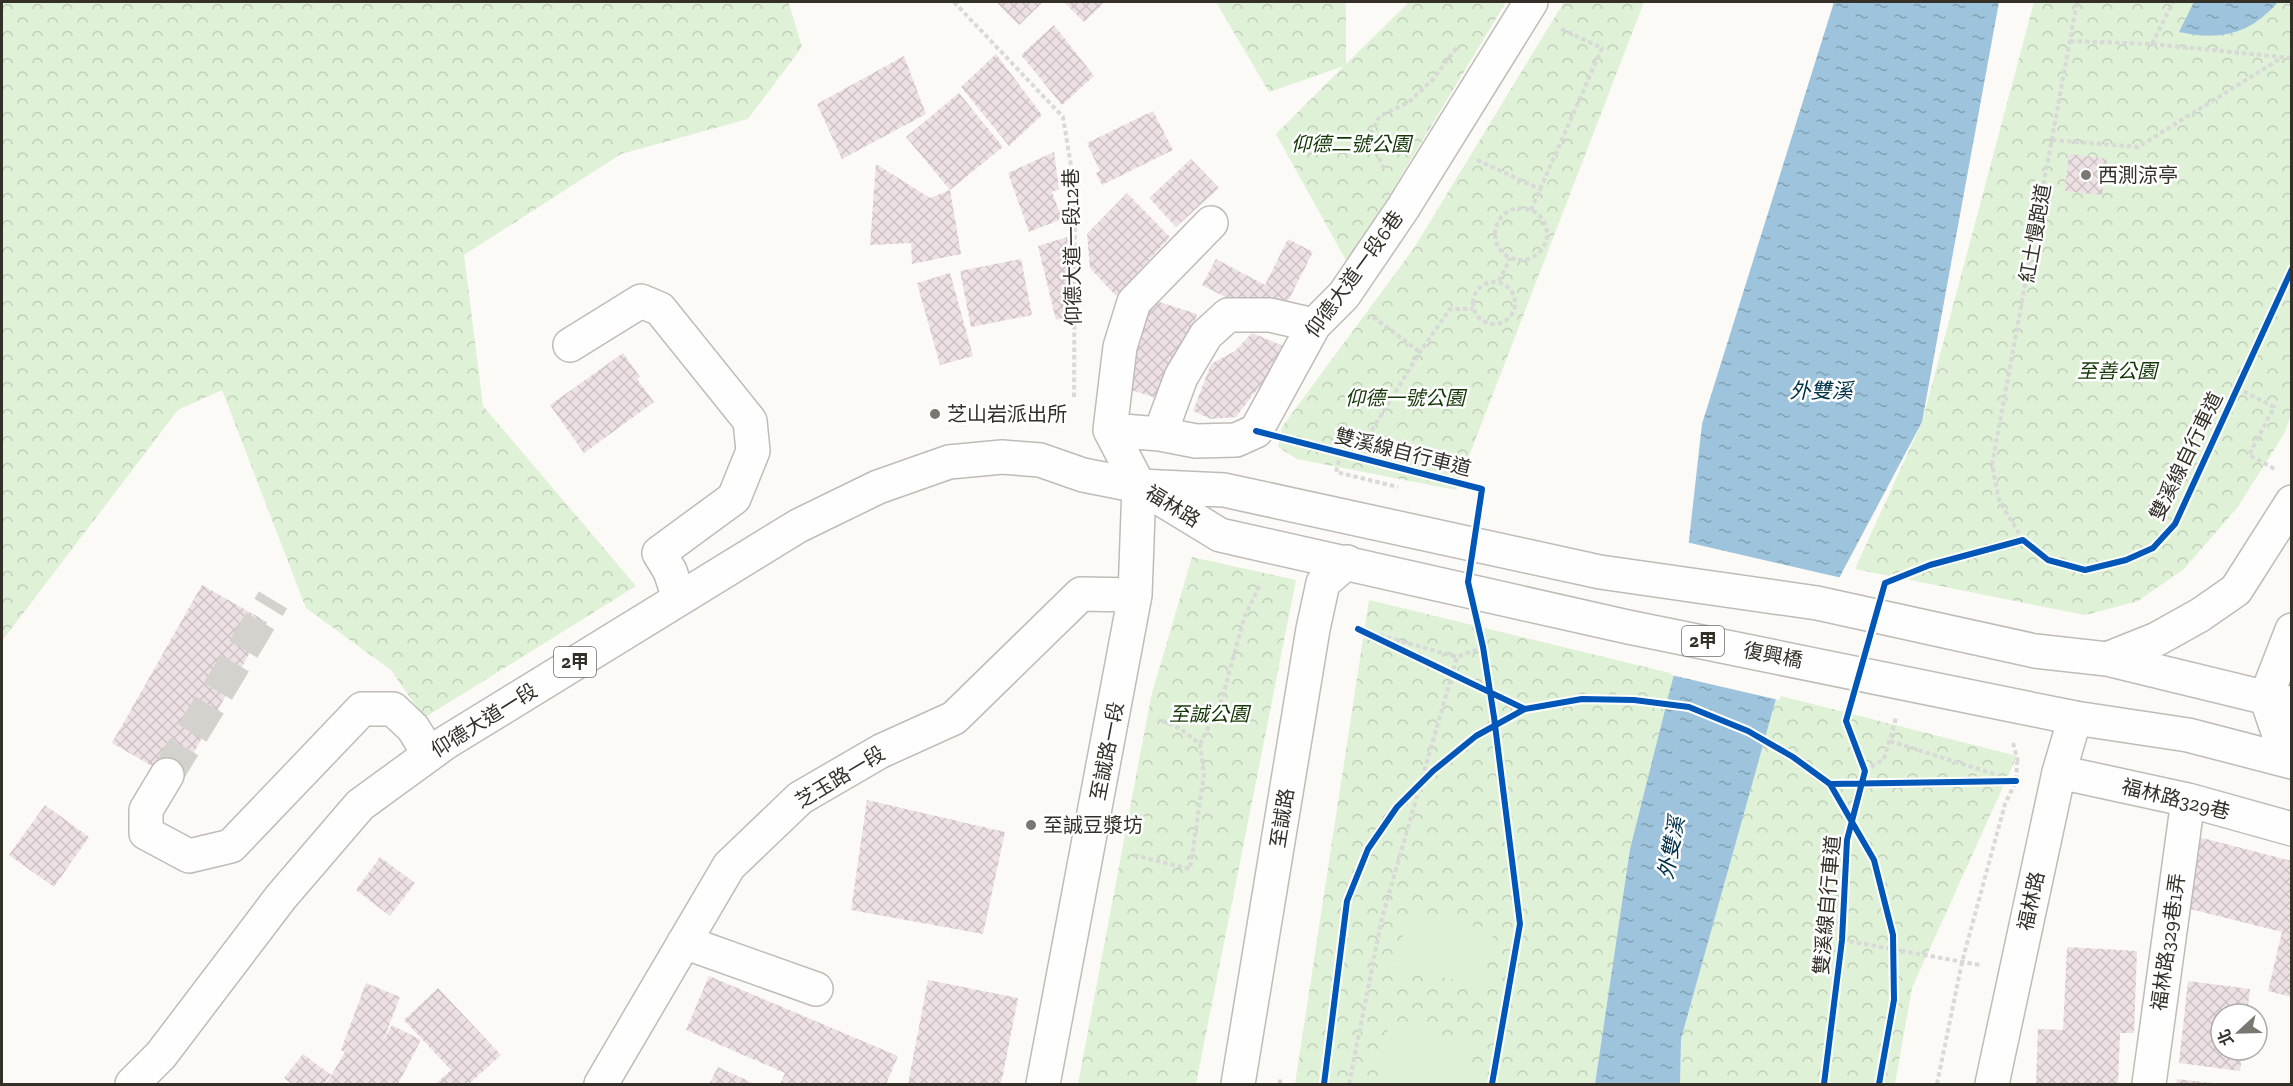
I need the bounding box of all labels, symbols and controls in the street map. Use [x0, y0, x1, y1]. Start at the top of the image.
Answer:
park label: 仰德二號公園 [1291, 132, 1414, 156]
place label: 西測涼亭 [2098, 163, 2178, 187]
street label: 仰德大道一段12巷 [1059, 168, 1085, 326]
marker: 西測涼亭 [2079, 168, 2093, 182]
street label: 紅土慢跑道 [2014, 182, 2056, 284]
street label: 仰德大道一段6巷 [1300, 206, 1408, 342]
park label: 至善公園 [2077, 359, 2160, 383]
water label: 外雙溪 [1790, 378, 1855, 403]
park label: 仰德一號公園 [1345, 386, 1468, 410]
street label: 雙溪線自行車道 [2145, 388, 2227, 524]
place label: 芝山岩派出所 [947, 402, 1067, 426]
marker: 芝山岩派出所 [928, 407, 942, 421]
street label: 雙溪線自行車道 [1332, 423, 1474, 481]
street label: 福林路 [1141, 480, 1205, 532]
road number: 2甲 [1682, 626, 1724, 656]
street label: 復興橋 [1741, 637, 1805, 673]
road number: 2甲 [554, 647, 596, 677]
street label: 仰德大道一段 [427, 678, 541, 762]
street label: 至誠路一段 [1086, 700, 1128, 802]
park label: 至誠公園 [1169, 702, 1252, 726]
street label: 芝玉路一段 [791, 741, 889, 813]
street label: 福林路329巷 [2119, 774, 2233, 824]
street label: 至誠路 [1265, 786, 1299, 850]
water label: 外雙溪 [1653, 812, 1690, 881]
place label: 至誠豆漿坊 [1043, 813, 1143, 837]
marker: 至誠豆漿坊 [1024, 818, 1038, 832]
street label: 雙溪線自行車道 [1809, 834, 1845, 976]
street label: 福林路 [2013, 869, 2049, 933]
street label: 福林路329巷1弄 [2146, 872, 2190, 1012]
north arrow [2209, 1002, 2269, 1062]
text: 北 [2214, 1026, 2237, 1048]

